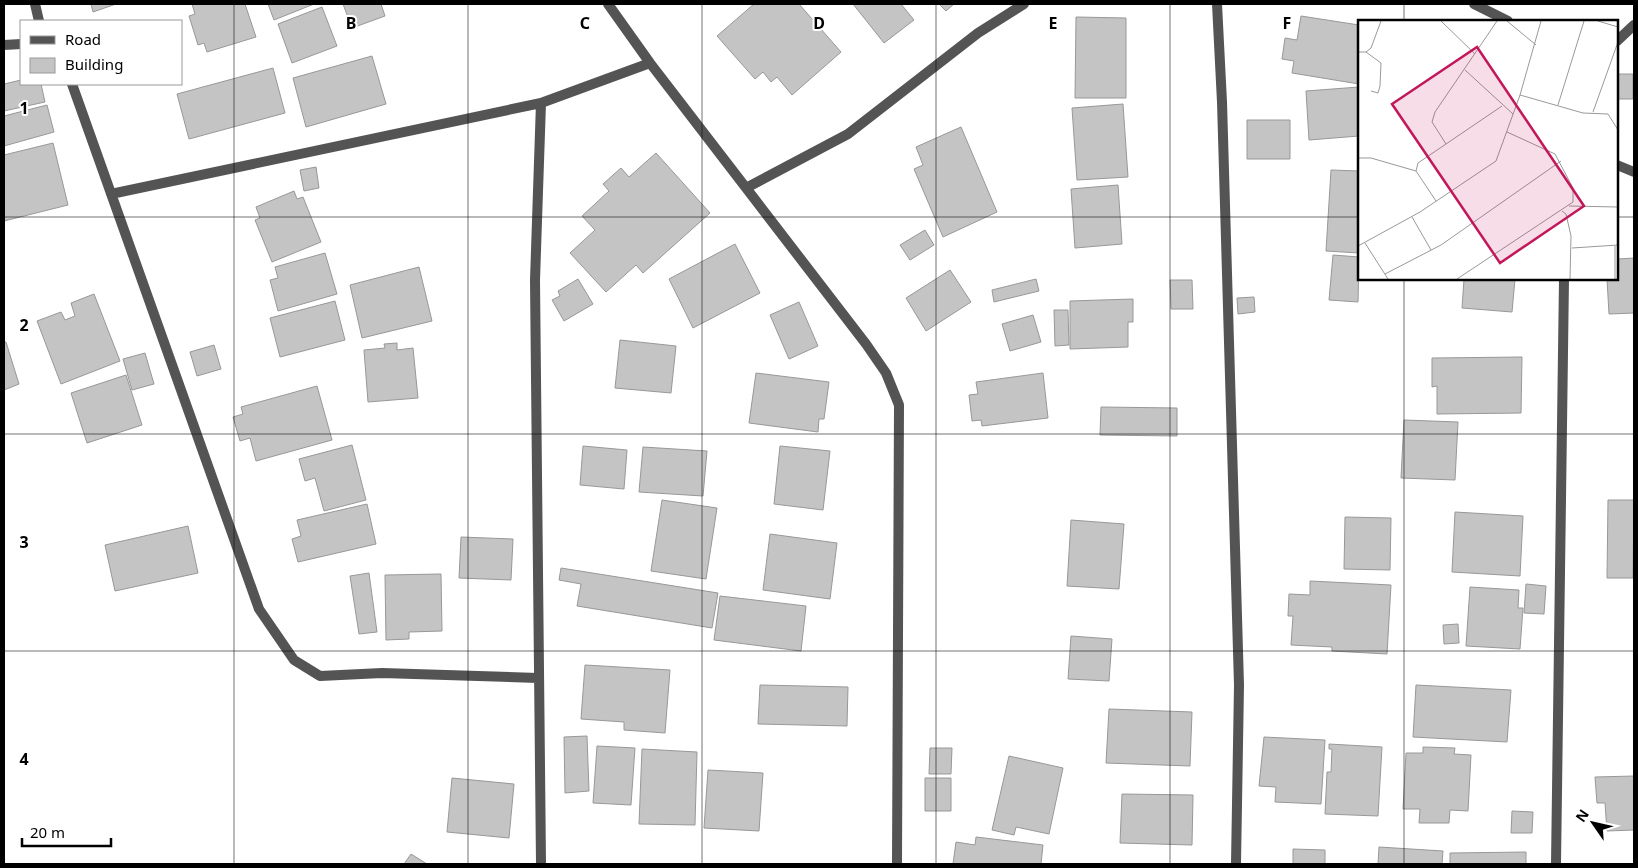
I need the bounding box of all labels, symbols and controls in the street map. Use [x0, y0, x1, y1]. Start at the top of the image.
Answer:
text: B [346, 12, 356, 34]
text: C [580, 12, 590, 34]
text: D [813, 12, 825, 34]
text: E [1049, 12, 1058, 34]
text: F [1283, 12, 1291, 34]
legend [20, 20, 182, 85]
inset map [1358, 20, 1618, 280]
text: Road [65, 29, 101, 49]
text: Building [65, 54, 123, 74]
text: 1 [19, 97, 29, 119]
text: 2 [19, 314, 29, 336]
text: 3 [19, 531, 29, 553]
text: 4 [19, 748, 29, 770]
north arrow [1568, 798, 1618, 848]
text: N [1571, 805, 1593, 825]
scale bar [22, 816, 111, 848]
text: 20 m [30, 822, 65, 842]

